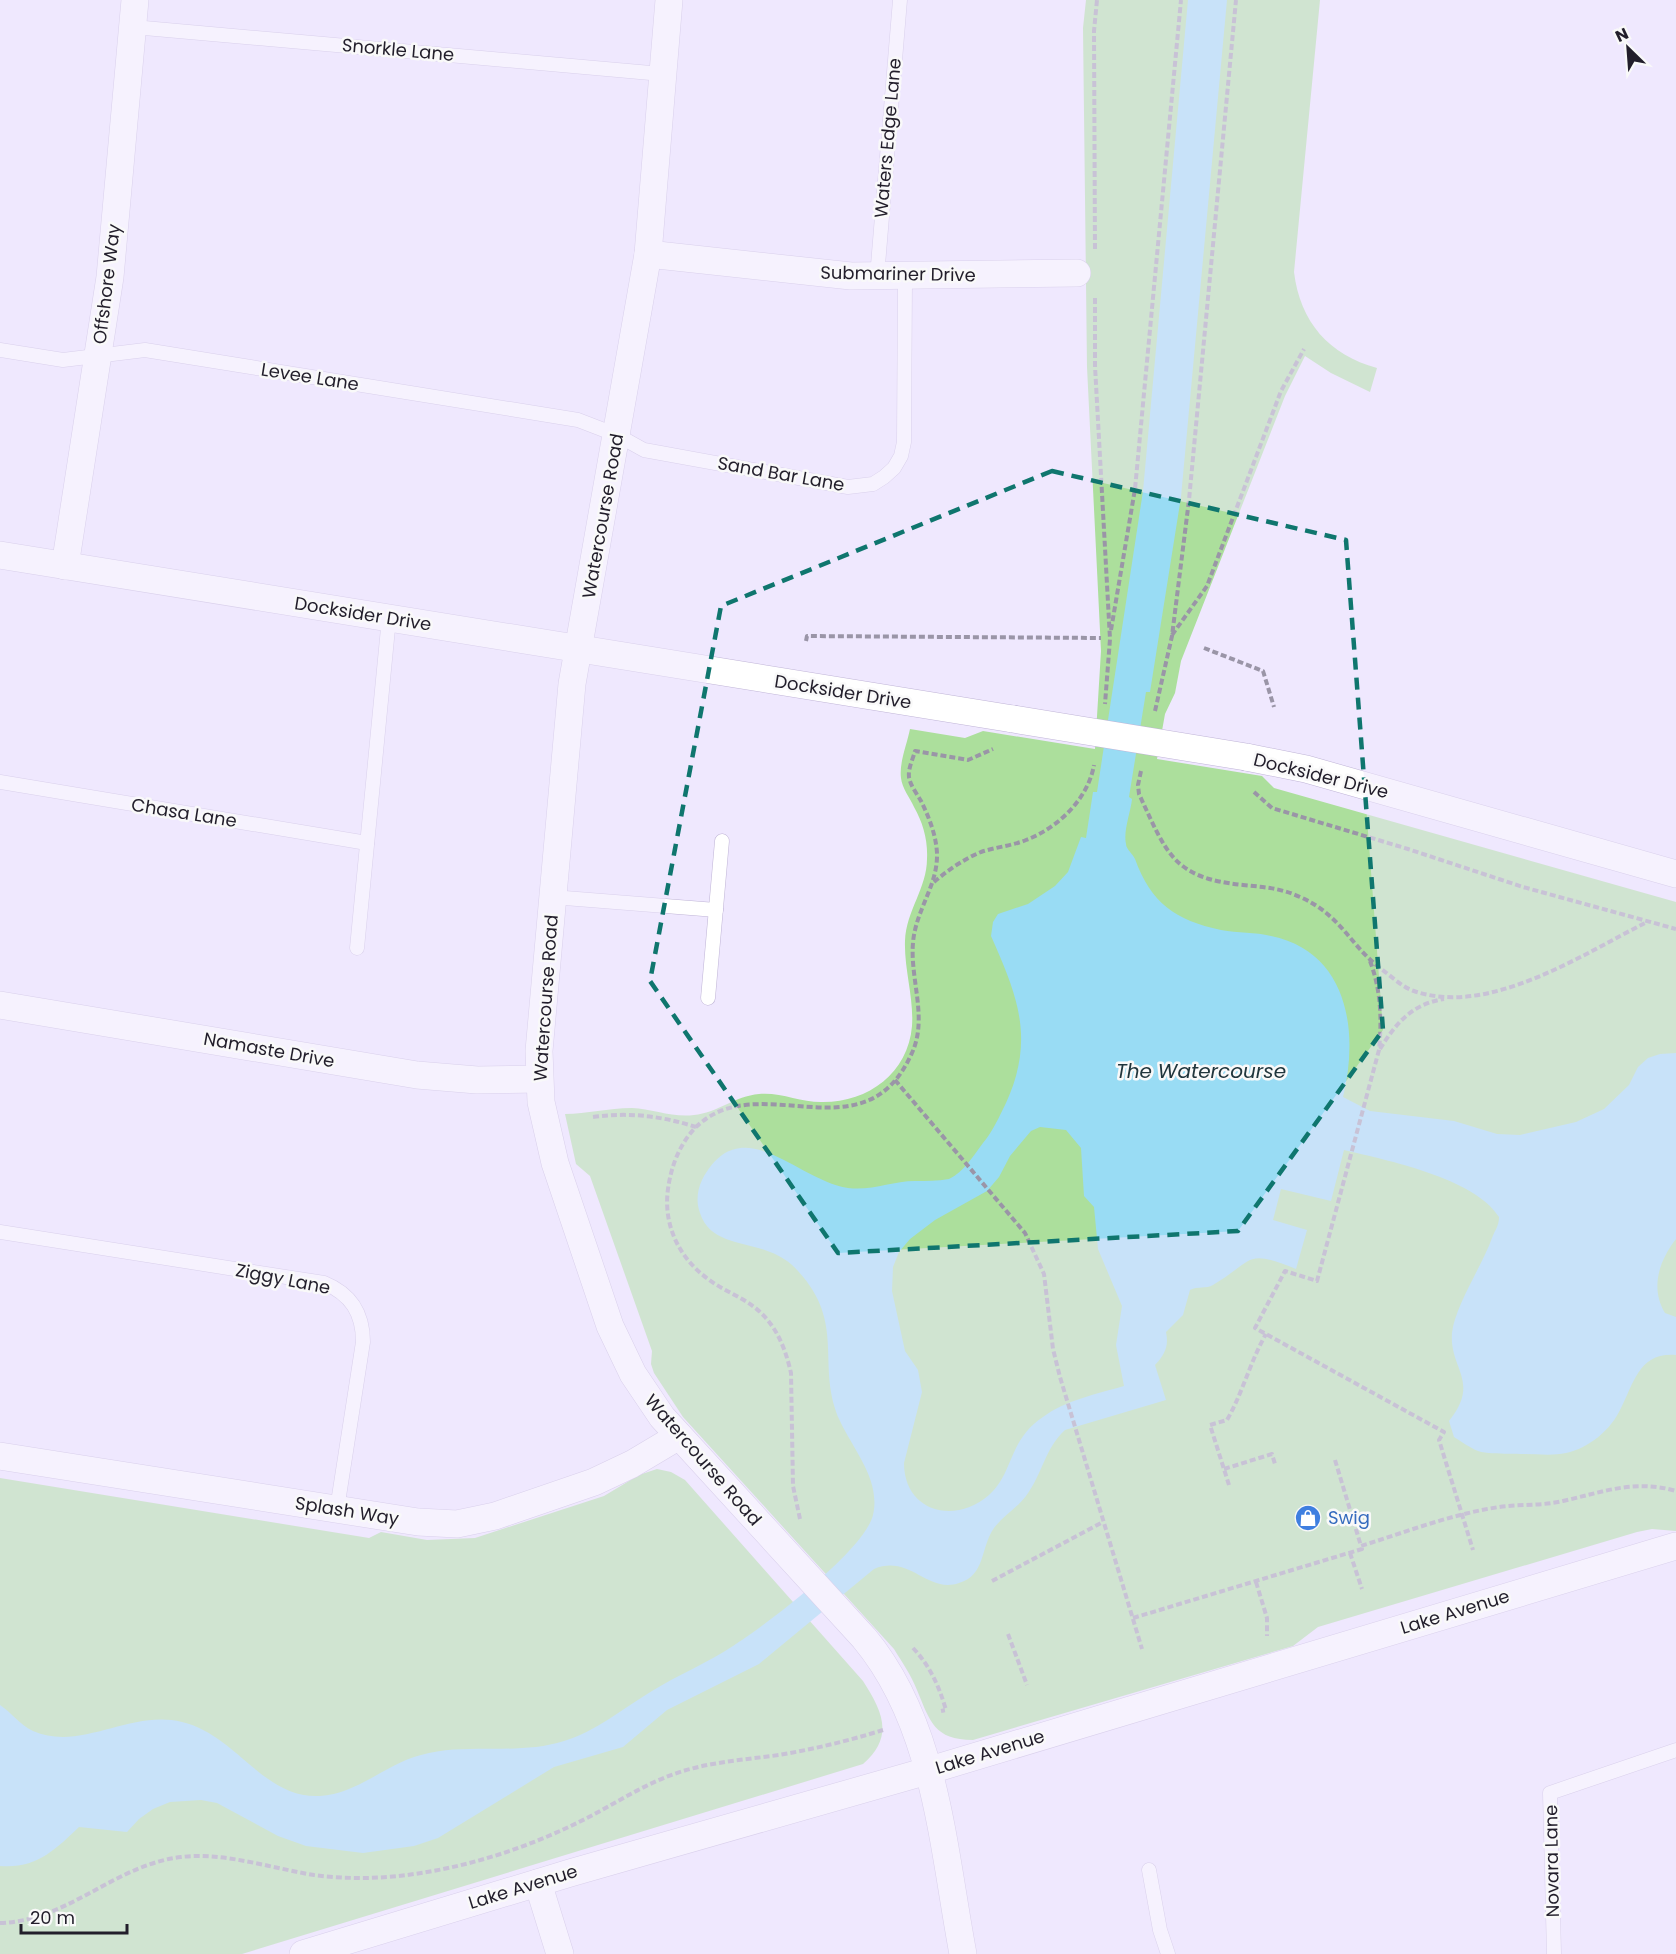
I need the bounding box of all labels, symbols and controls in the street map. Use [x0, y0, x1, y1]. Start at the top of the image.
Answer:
north arrow [1598, 18, 1658, 78]
text: N [1612, 22, 1632, 48]
street label: Snorkle Lane [341, 32, 455, 67]
street label: Waters Edge Lane [868, 57, 907, 219]
street label: Offshore Way [87, 222, 126, 346]
street label: Submariner Drive [820, 260, 976, 287]
street label: Levee Lane [259, 356, 361, 397]
street label: Watercourse Road [576, 432, 629, 600]
street label: Sand Bar Lane [716, 450, 847, 497]
street label: Docksider Drive [293, 590, 433, 637]
street label: Docksider Drive [773, 668, 913, 715]
street label: Docksider Drive [1251, 747, 1391, 804]
street label: Chasa Lane [129, 792, 239, 833]
street label: Watercourse Road [527, 914, 564, 1082]
street label: Namaste Drive [202, 1026, 337, 1073]
water label: The Watercourse [1116, 1057, 1286, 1085]
street label: Ziggy Lane [234, 1257, 333, 1300]
street label: Watercourse Road [639, 1388, 768, 1531]
street label: Splash Way [293, 1490, 401, 1531]
shop icon: Swig [1293, 1503, 1323, 1533]
place label: Swig [1328, 1505, 1370, 1530]
street label: Lake Avenue [1397, 1583, 1512, 1640]
street label: Lake Avenue [932, 1723, 1047, 1780]
street label: Novara Lane [1538, 1804, 1565, 1918]
street label: Lake Avenue [465, 1858, 580, 1915]
scale bar [21, 1897, 128, 1935]
text: 20 m [30, 1905, 75, 1930]

